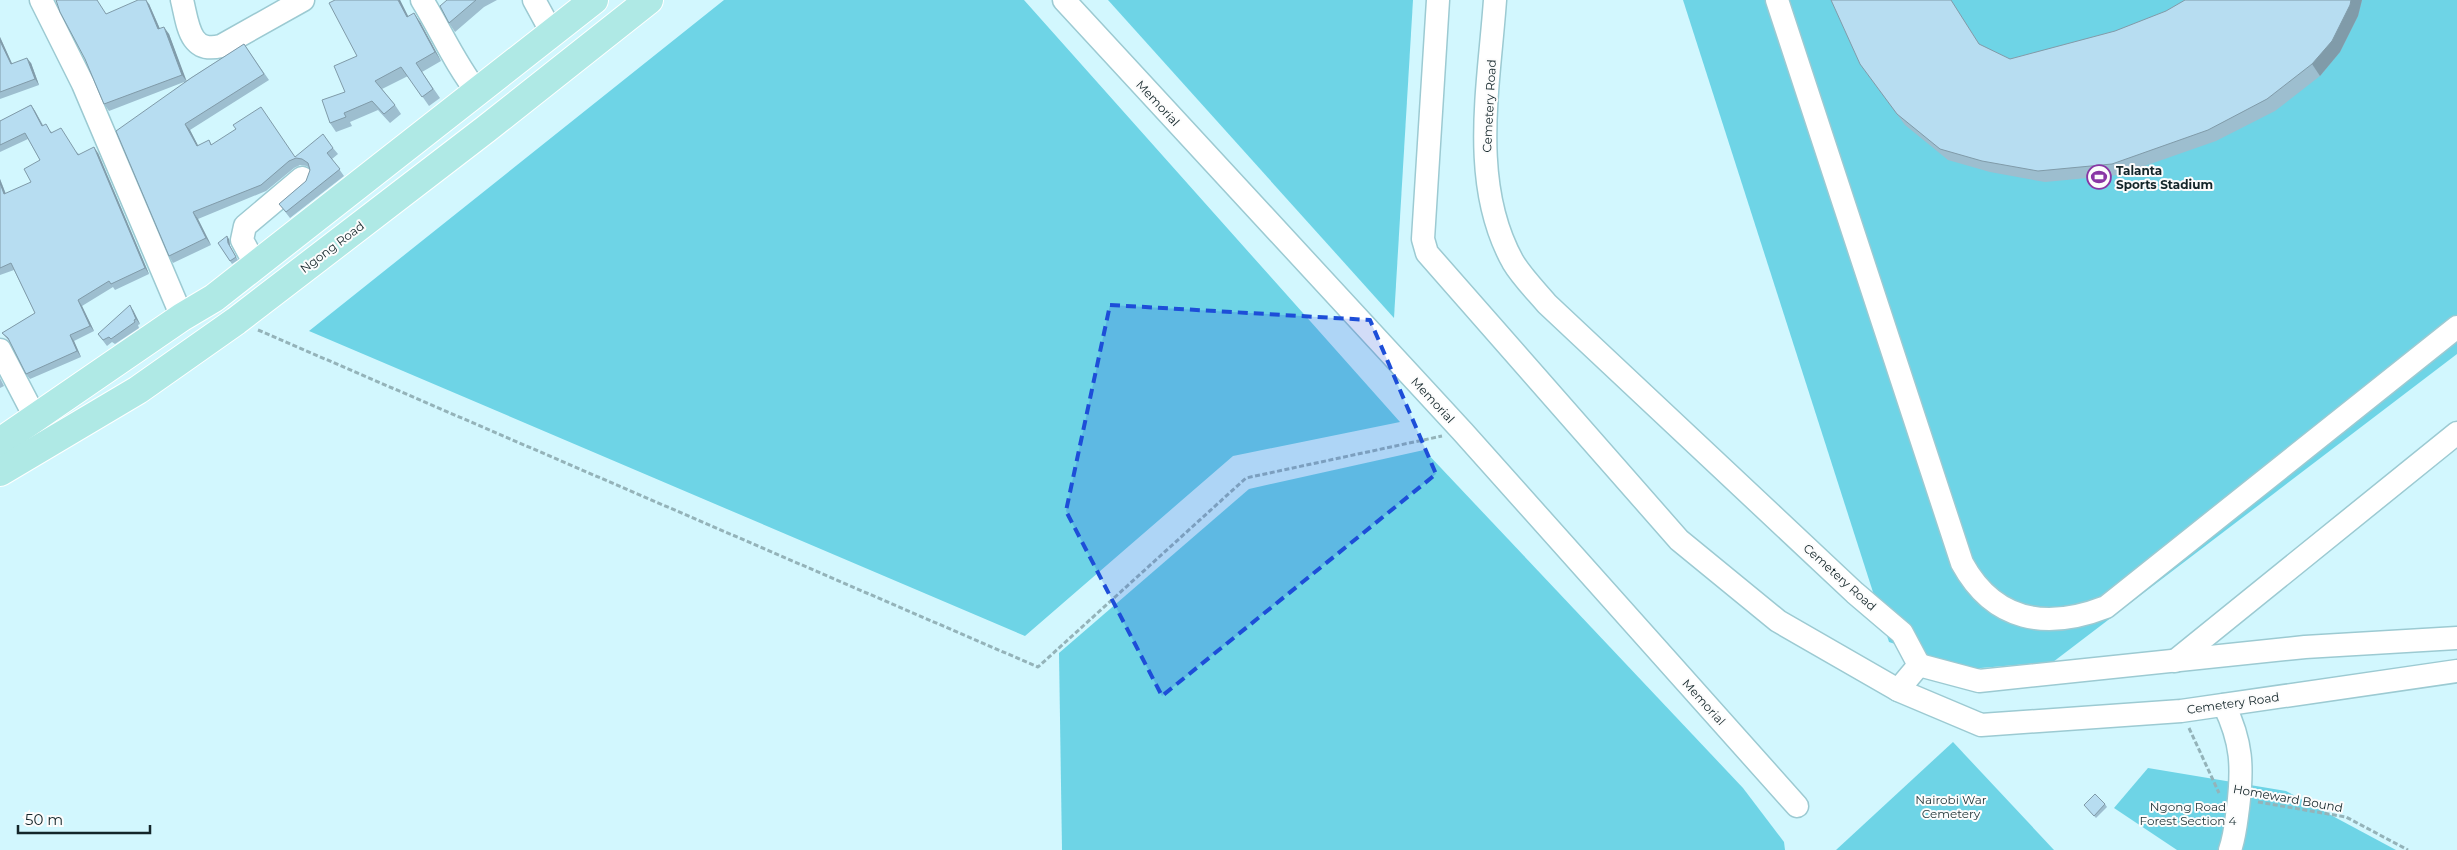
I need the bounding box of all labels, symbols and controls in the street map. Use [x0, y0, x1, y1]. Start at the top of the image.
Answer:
street label: Cemetery Road [1479, 59, 1499, 153]
street label: Memorial [1133, 77, 1183, 129]
place label: Talanta Sports Stadium [2116, 163, 2213, 192]
sports icon: Talanta Sports Stadium [2086, 164, 2112, 190]
street label: Ngong Road [297, 218, 367, 276]
street label: Memorial [1408, 374, 1458, 426]
street label: Cemetery Road [1800, 540, 1880, 614]
street label: Memorial [1679, 676, 1729, 728]
street label: Cemetery Road [2186, 689, 2280, 717]
street label: Homeward Bound [2232, 781, 2344, 815]
park label: Nairobi War Cemetery [1915, 792, 1987, 821]
park label: Ngong Road Forest Section 4 [2140, 799, 2237, 828]
scale bar [18, 802, 150, 834]
text: 50 m [25, 810, 63, 829]

